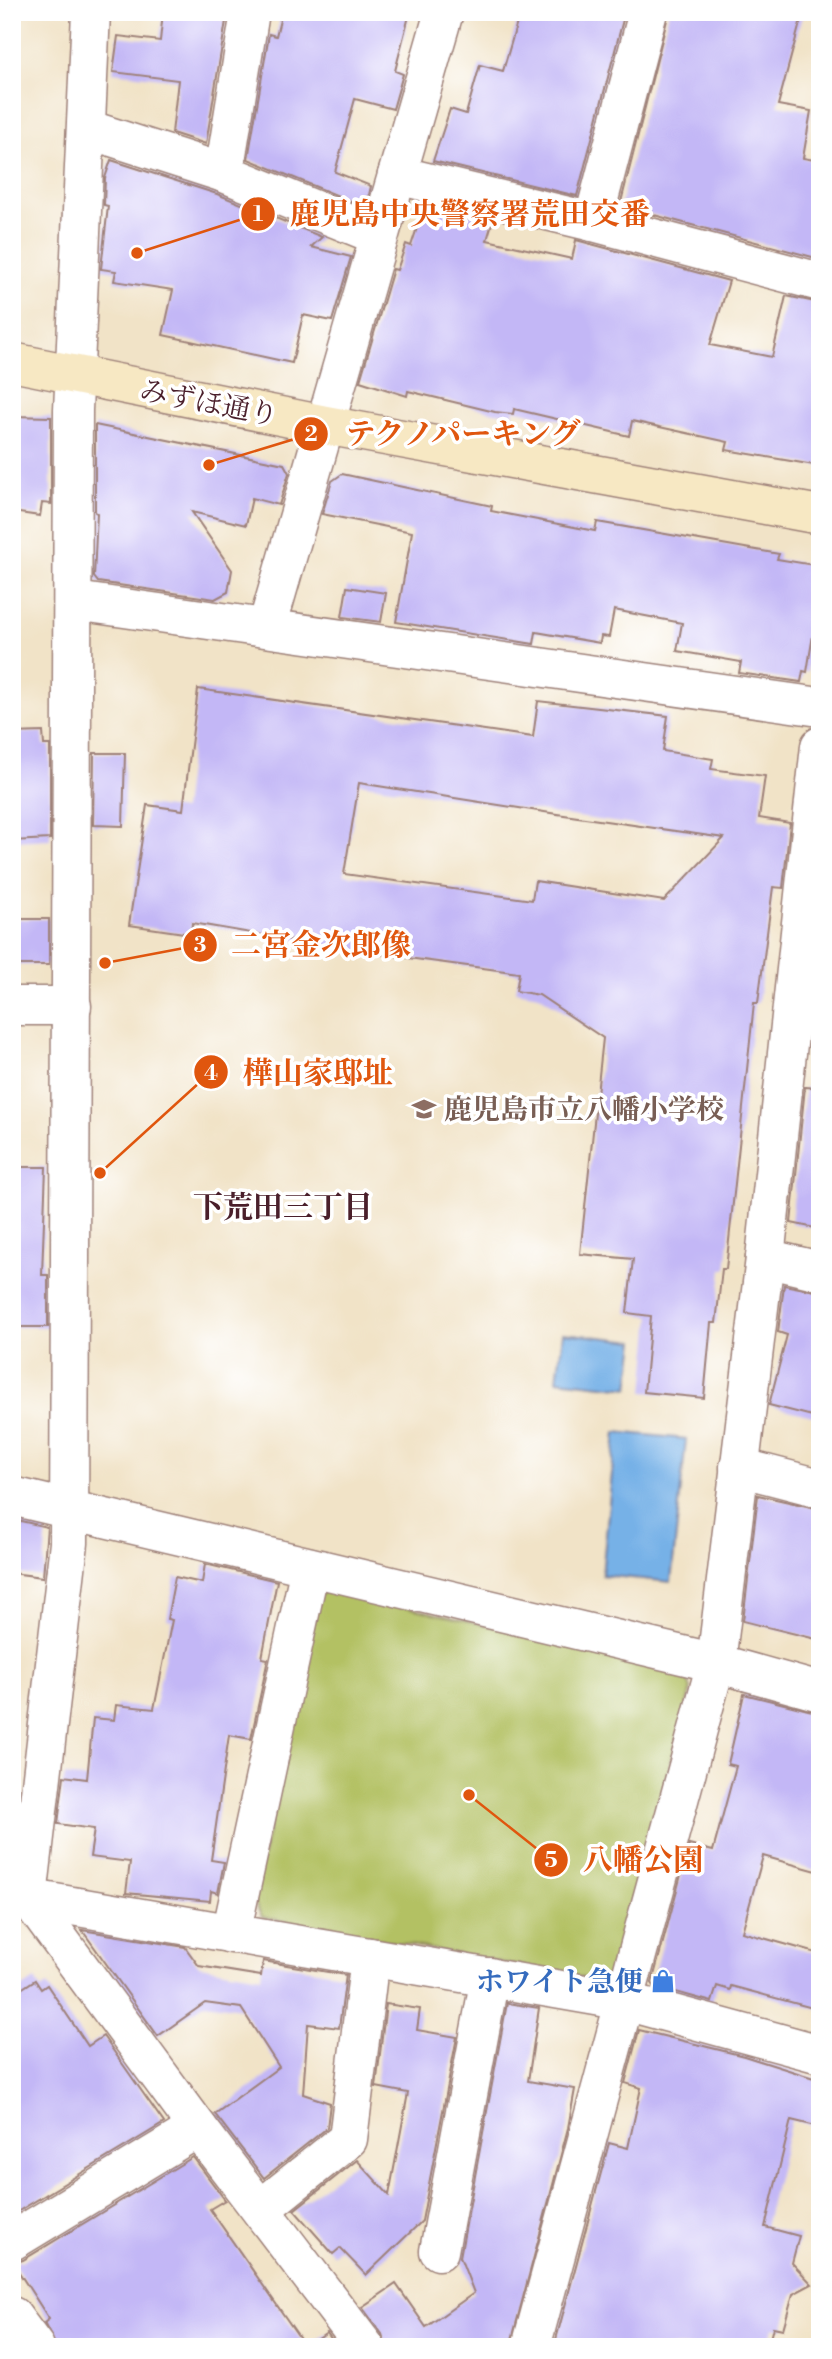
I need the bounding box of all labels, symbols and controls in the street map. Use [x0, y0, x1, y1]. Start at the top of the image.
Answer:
callout: 鹿児島中央警察署荒田交番 [241, 188, 664, 239]
text: 鹿児島中央警察署荒田交番 [290, 196, 650, 234]
text: 1 [253, 202, 263, 228]
street label: みずほ通り [137, 373, 281, 434]
callout: テクノパーキング [294, 408, 597, 459]
text: テクノパーキング [346, 416, 580, 454]
text: 2 [304, 422, 318, 448]
callout: 二宮金次郎像 [182, 919, 425, 970]
text: 二宮金次郎像 [231, 927, 411, 965]
text: 3 [194, 933, 206, 959]
callout: 樺山家邸址 [194, 1047, 407, 1098]
text: 樺山家邸址 [243, 1055, 393, 1093]
text: 4 [204, 1061, 218, 1087]
place label: 鹿児島市立八幡小学校 [444, 1093, 724, 1128]
school or university icon: 鹿児島市立八幡小学校 [410, 1095, 438, 1123]
district label: 下荒田三丁目 [193, 1189, 373, 1227]
callout: 八幡公園 [534, 1834, 717, 1885]
text: 八幡公園 [583, 1842, 703, 1880]
text: 5 [544, 1848, 558, 1874]
place label: ホワイト急便 [476, 1965, 643, 2000]
shop icon: ホワイト急便 [649, 1967, 677, 1995]

